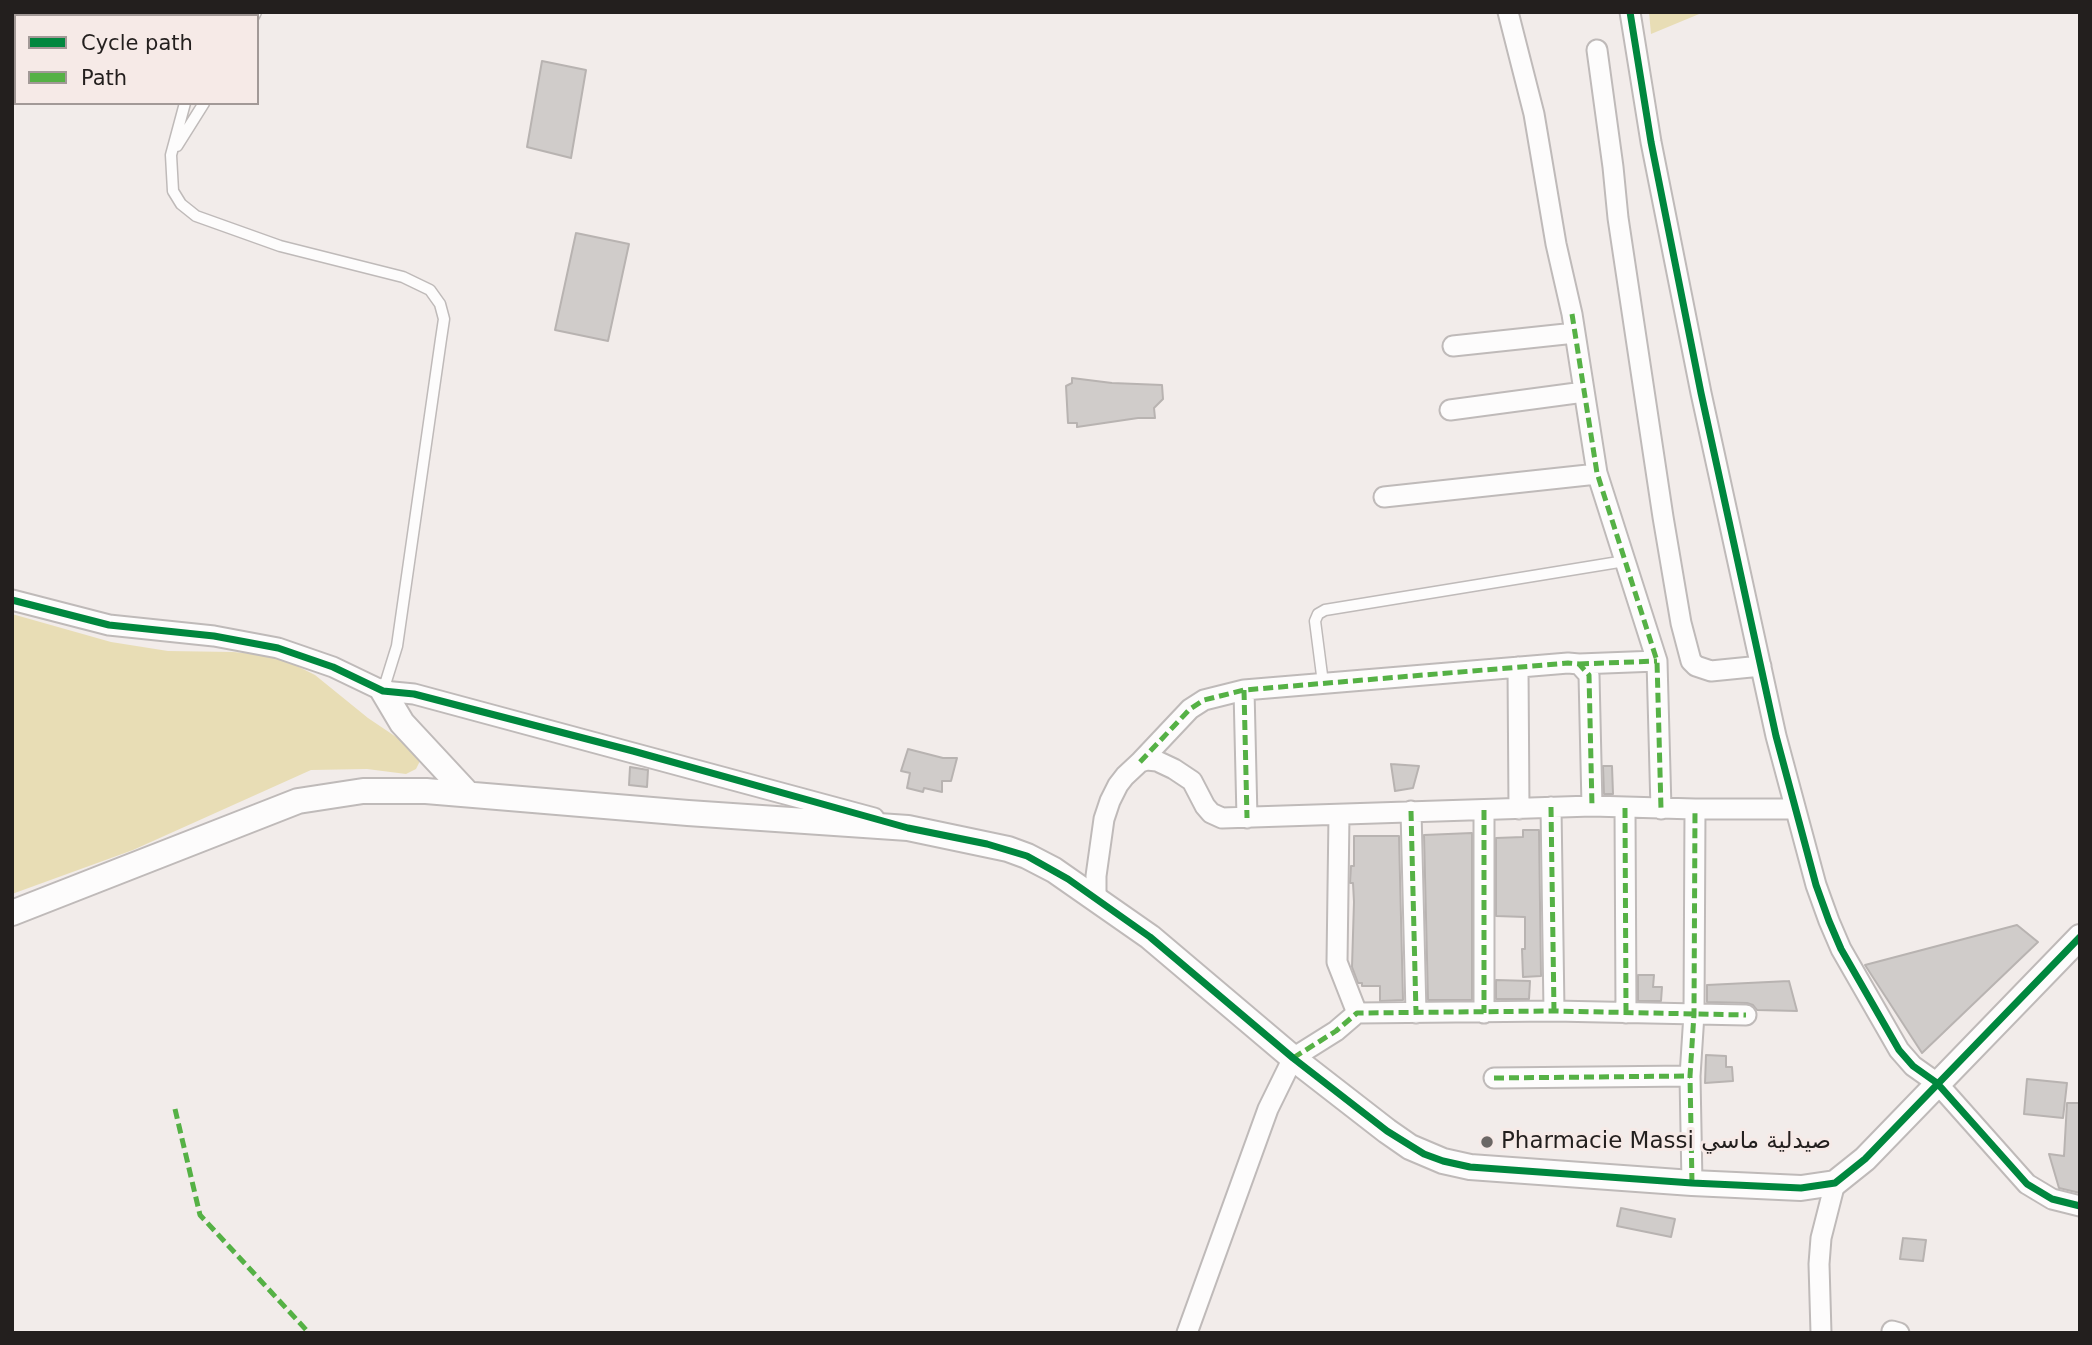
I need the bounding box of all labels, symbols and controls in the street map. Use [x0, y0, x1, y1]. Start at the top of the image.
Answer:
legend [14, 14, 259, 105]
text: Cycle path [81, 31, 193, 55]
text: Path [81, 66, 127, 90]
place label: Pharmacie Massi صيدلية ماسي [1501, 1128, 1831, 1156]
marker: Pharmacie Massi صيدلية ماسي [1479, 1134, 1495, 1150]

